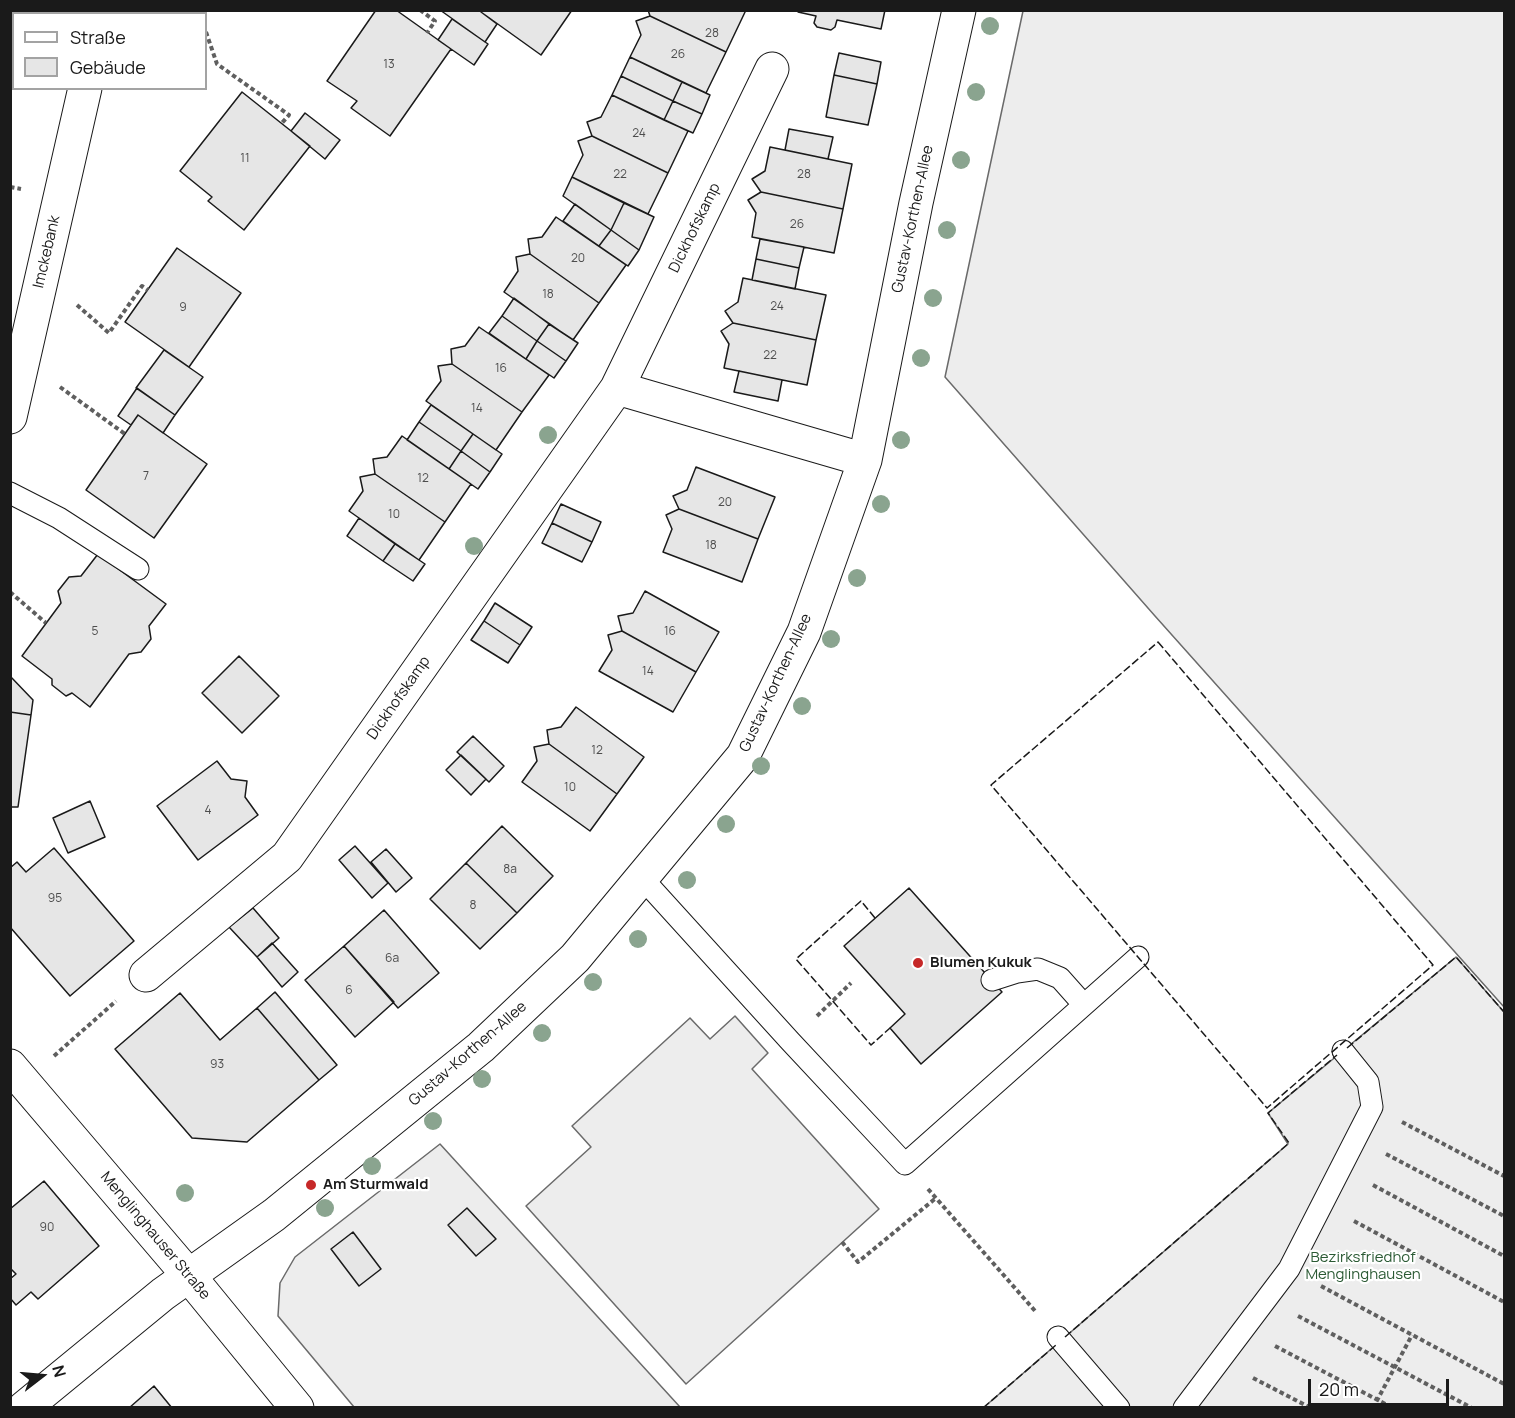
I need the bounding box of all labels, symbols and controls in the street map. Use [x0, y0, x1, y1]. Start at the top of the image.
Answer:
legend [12, 12, 207, 90]
text: Straße [70, 25, 126, 49]
house number: 28 [705, 27, 719, 41]
house number: 26 [671, 48, 685, 62]
text: Gebäude [70, 55, 146, 79]
house number: 13 [383, 58, 395, 72]
house number: 24 [632, 127, 646, 141]
street label: Gustav-Korthen-Allee [889, 144, 937, 294]
house number: 11 [240, 152, 250, 166]
house number: 22 [613, 168, 627, 182]
house number: 28 [797, 168, 811, 182]
street label: Dickhofskamp [666, 180, 724, 276]
street label: Imckebank [30, 214, 64, 290]
house number: 26 [790, 218, 804, 232]
house number: 20 [571, 252, 585, 266]
house number: 18 [542, 288, 554, 302]
house number: 24 [770, 300, 784, 314]
house number: 9 [179, 301, 187, 315]
house number: 22 [763, 349, 777, 363]
house number: 16 [495, 362, 507, 376]
house number: 14 [471, 402, 483, 416]
house number: 7 [143, 470, 149, 484]
house number: 12 [417, 472, 429, 486]
house number: 20 [718, 496, 732, 510]
house number: 10 [388, 508, 400, 522]
house number: 18 [705, 539, 717, 553]
street label: Gustav-Korthen-Allee [736, 611, 816, 755]
house number: 5 [92, 625, 98, 639]
house number: 16 [664, 625, 676, 639]
street label: Dickhofskamp [364, 653, 434, 743]
house number: 14 [642, 665, 654, 679]
house number: 12 [591, 744, 603, 758]
house number: 10 [564, 781, 576, 795]
house number: 4 [204, 804, 212, 818]
house number: 8a [503, 863, 517, 877]
house number: 95 [48, 892, 62, 906]
house number: 8 [470, 899, 476, 913]
house number: 6a [385, 952, 399, 966]
place label: Blumen Kukuk [930, 954, 1032, 972]
marker: Blumen Kukuk [911, 956, 925, 970]
house number: 6 [345, 984, 353, 998]
street label: Gustav-Korthen-Allee [405, 998, 531, 1110]
house number: 93 [210, 1058, 224, 1072]
street label: Menglinghauser Straße [96, 1168, 214, 1304]
place label: Am Sturmwald [323, 1176, 428, 1194]
marker: Am Sturmwald [304, 1178, 318, 1192]
house number: 90 [40, 1221, 54, 1235]
park label: Bezirksfriedhof Menglinghausen [1305, 1249, 1421, 1284]
north arrow [12, 1346, 72, 1406]
text: N [47, 1362, 71, 1380]
scale bar [1311, 1367, 1452, 1405]
text: 20 m [1319, 1377, 1359, 1401]

